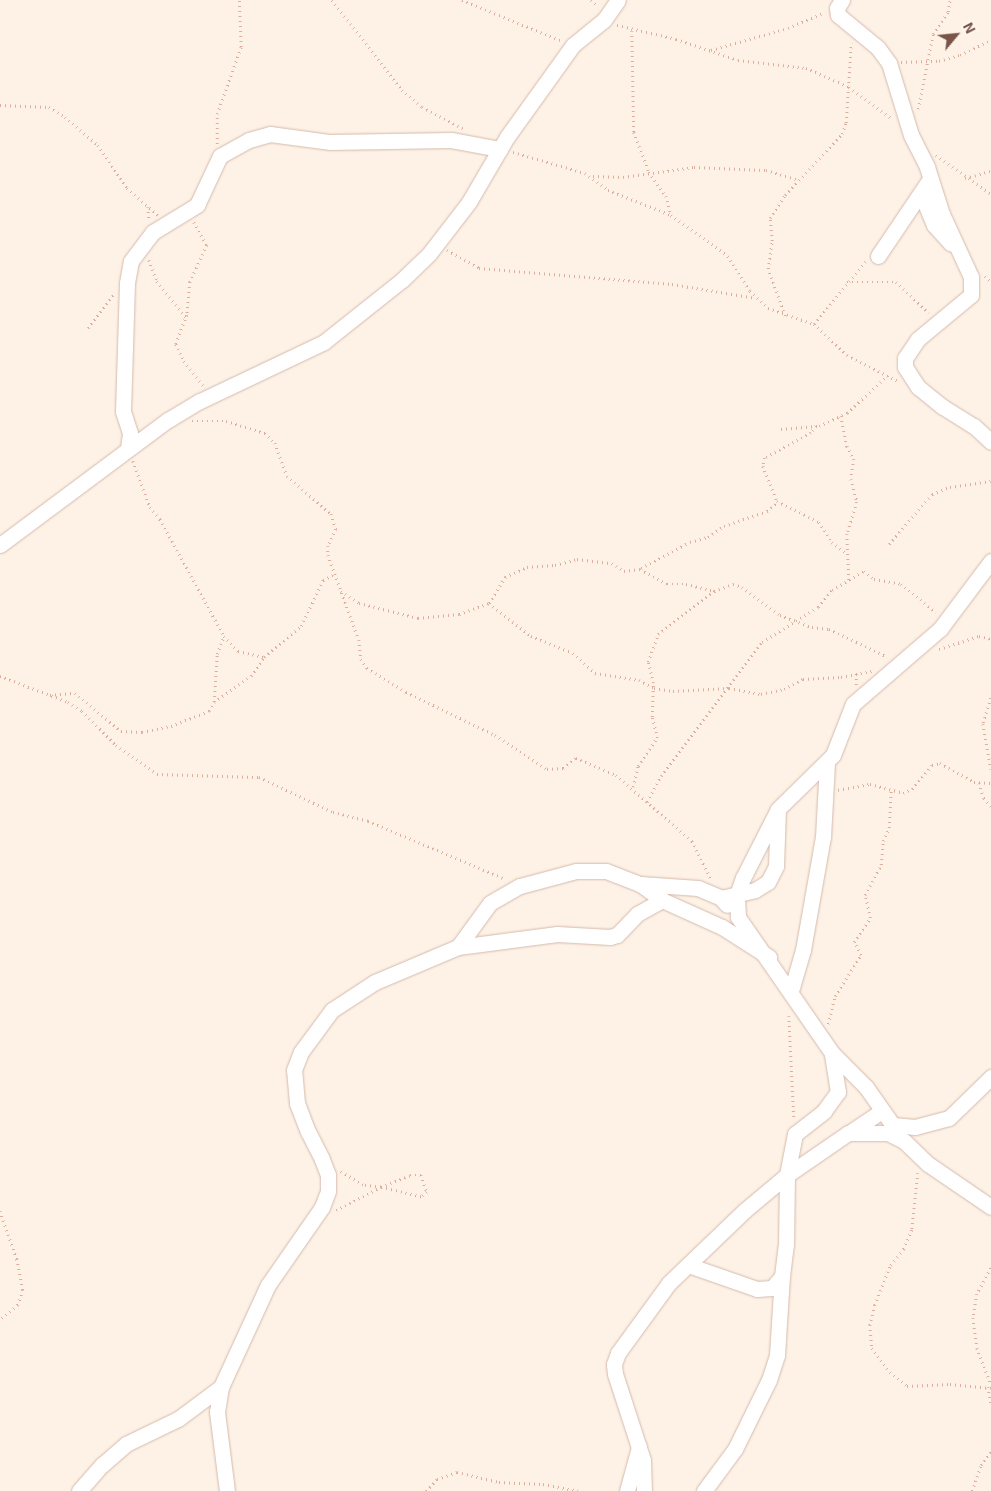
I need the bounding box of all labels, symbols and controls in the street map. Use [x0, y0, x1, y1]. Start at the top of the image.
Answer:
north arrow [931, 10, 981, 60]
text: N [960, 19, 980, 36]

